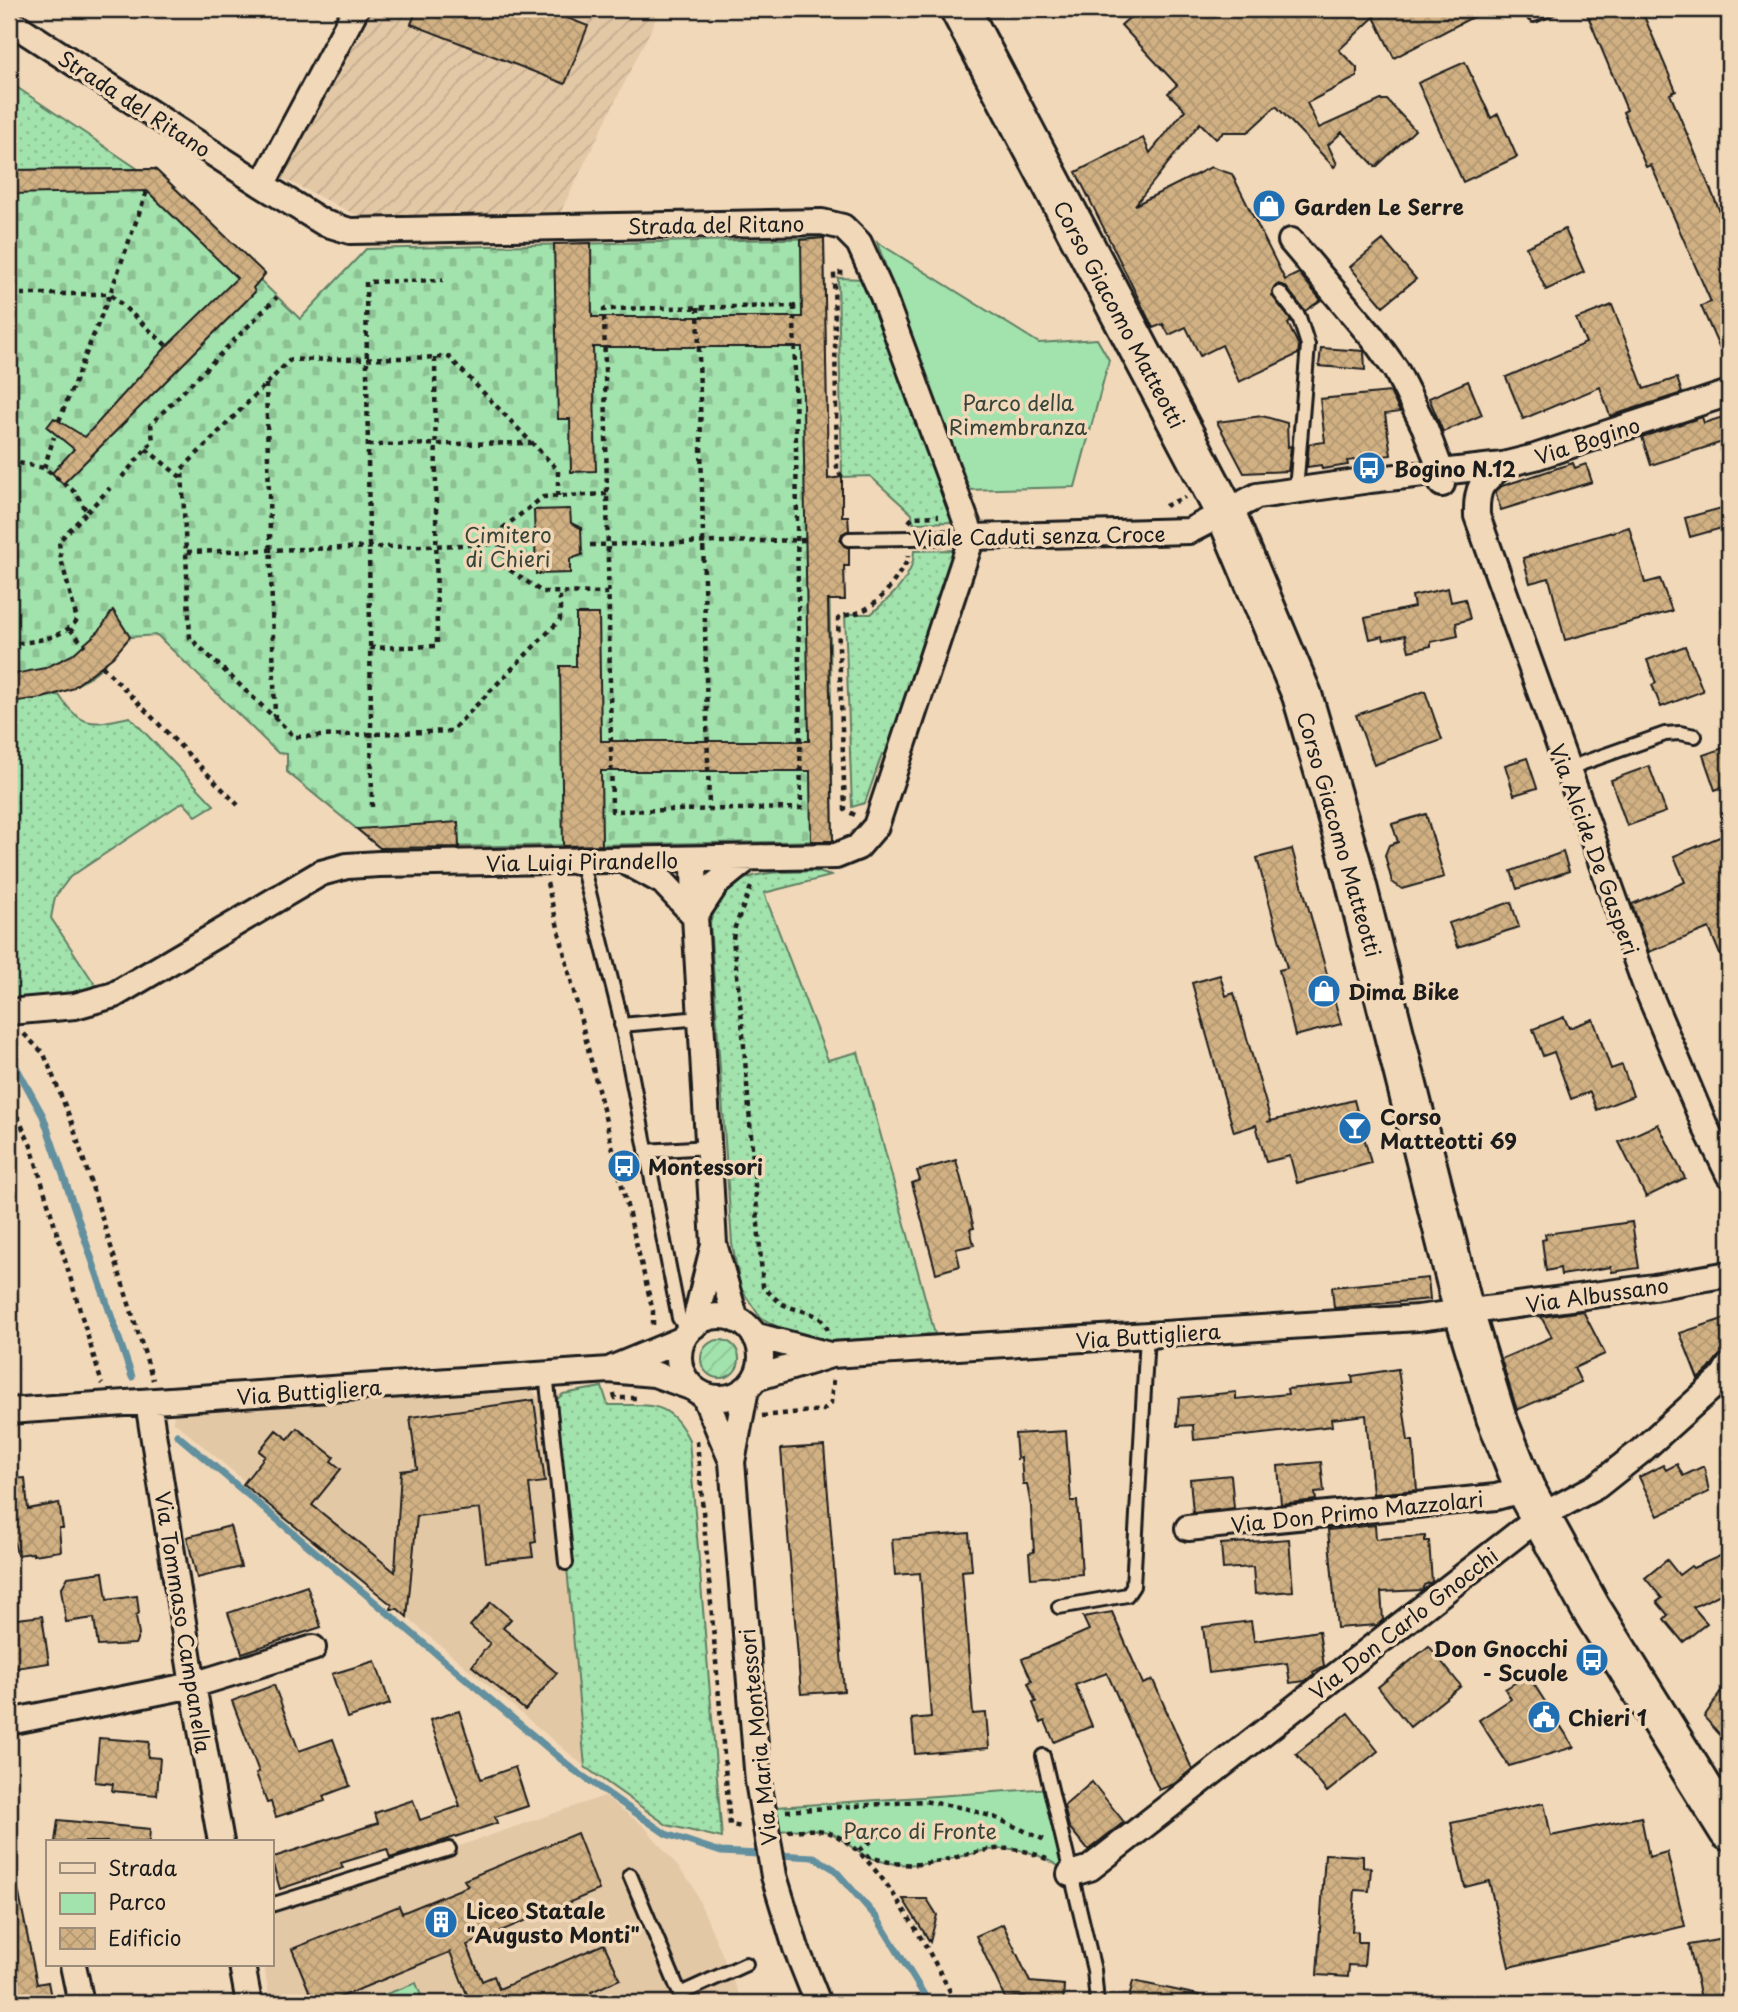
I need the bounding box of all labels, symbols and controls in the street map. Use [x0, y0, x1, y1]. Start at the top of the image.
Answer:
street label: Strada del Ritano [52, 42, 218, 164]
shop icon: Garden Le Serre [1250, 187, 1288, 225]
place label: Garden Le Serre [1294, 190, 1464, 222]
street label: Corso Giacomo Matteotti [1046, 194, 1194, 434]
street label: Strada del Ritano [627, 206, 805, 242]
park label: Parco della Rimembranza [949, 386, 1087, 442]
street label: Via Bogino [1530, 408, 1644, 472]
bus stop icon: Bogino N.12 [1350, 449, 1388, 487]
place label: Bogino N.12 [1394, 452, 1516, 484]
street label: Viale Caduti senza Croce [912, 517, 1166, 553]
park label: Cimitero di Chieri [464, 518, 552, 574]
street label: Corso Giacomo Matteotti [1290, 708, 1390, 960]
street label: Via Alcide De Gasperi [1542, 739, 1648, 959]
street label: Via Luigi Pirandello [486, 843, 678, 879]
shop icon: Dima Bike [1305, 972, 1343, 1010]
place label: Dima Bike [1348, 975, 1459, 1007]
place label: Corso Matteotti 69 [1380, 1100, 1517, 1156]
bar icon: Corso Matteotti 69 [1336, 1109, 1374, 1147]
bus stop icon: Montessori [605, 1147, 643, 1185]
place label: Montessori [648, 1150, 763, 1182]
street label: Via Albussano [1524, 1268, 1670, 1320]
street label: Via Buttigliera [1075, 1314, 1222, 1356]
street label: Via Buttigliera [236, 1370, 383, 1412]
street label: Via Don Primo Mazzolari [1229, 1482, 1485, 1540]
street label: Via Tommaso Campanella [147, 1489, 221, 1755]
street label: Via Don Carlo Gnocchi [1302, 1539, 1504, 1707]
street label: Via Maria Montessori [730, 1627, 784, 1847]
place label: Don Gnocchi - Scuole [1433, 1632, 1568, 1688]
bus stop icon: Don Gnocchi - Scuole [1573, 1641, 1611, 1679]
public building icon: Chieri 1 [1525, 1698, 1563, 1736]
place label: Chieri 1 [1568, 1701, 1647, 1733]
park label: Parco di Fronte [843, 1814, 997, 1846]
legend [46, 1840, 273, 1966]
text: Strada [108, 1851, 178, 1883]
text: Parco [108, 1885, 166, 1917]
place label: Liceo Statale "Augusto Monti" [466, 1894, 640, 1950]
building icon: Liceo Statale "Augusto Monti" [422, 1903, 460, 1941]
text: Edificio [108, 1921, 181, 1953]

